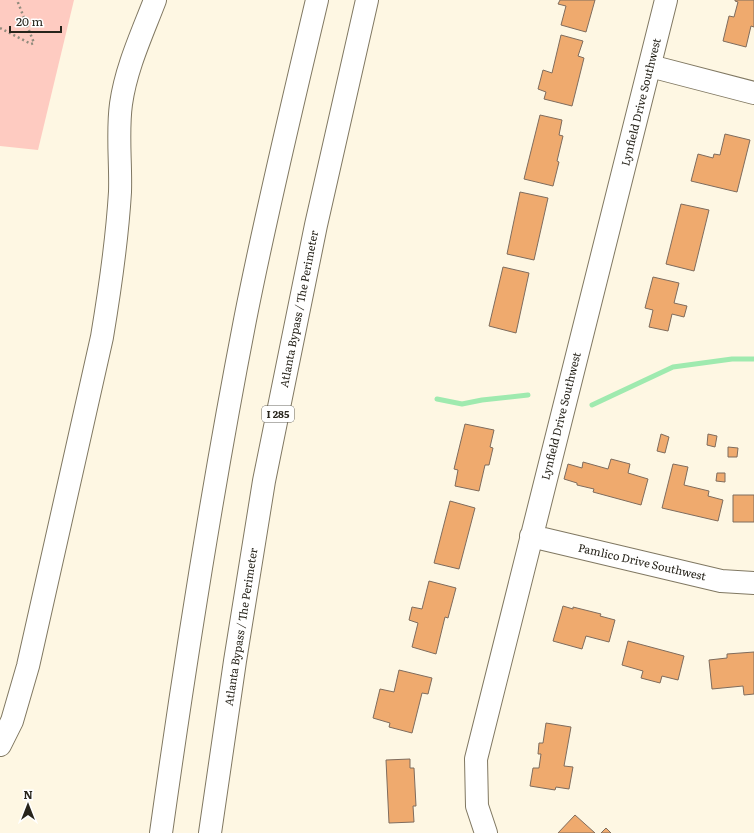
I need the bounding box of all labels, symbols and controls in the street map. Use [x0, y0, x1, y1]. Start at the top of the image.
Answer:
scale bar [10, 8, 61, 34]
text: 20 m [16, 12, 43, 30]
street label: Lynfield Drive Southwest [616, 36, 664, 167]
street label: Atlanta Bypass / The Perimeter [275, 228, 321, 389]
street label: Lynfield Drive Southwest [536, 350, 584, 481]
road number: I 285 [262, 406, 294, 422]
street label: Pamlico Drive Southwest [577, 539, 708, 584]
street label: Atlanta Bypass / The Perimeter [220, 546, 261, 707]
north arrow [8, 785, 48, 825]
text: N [23, 786, 33, 802]

